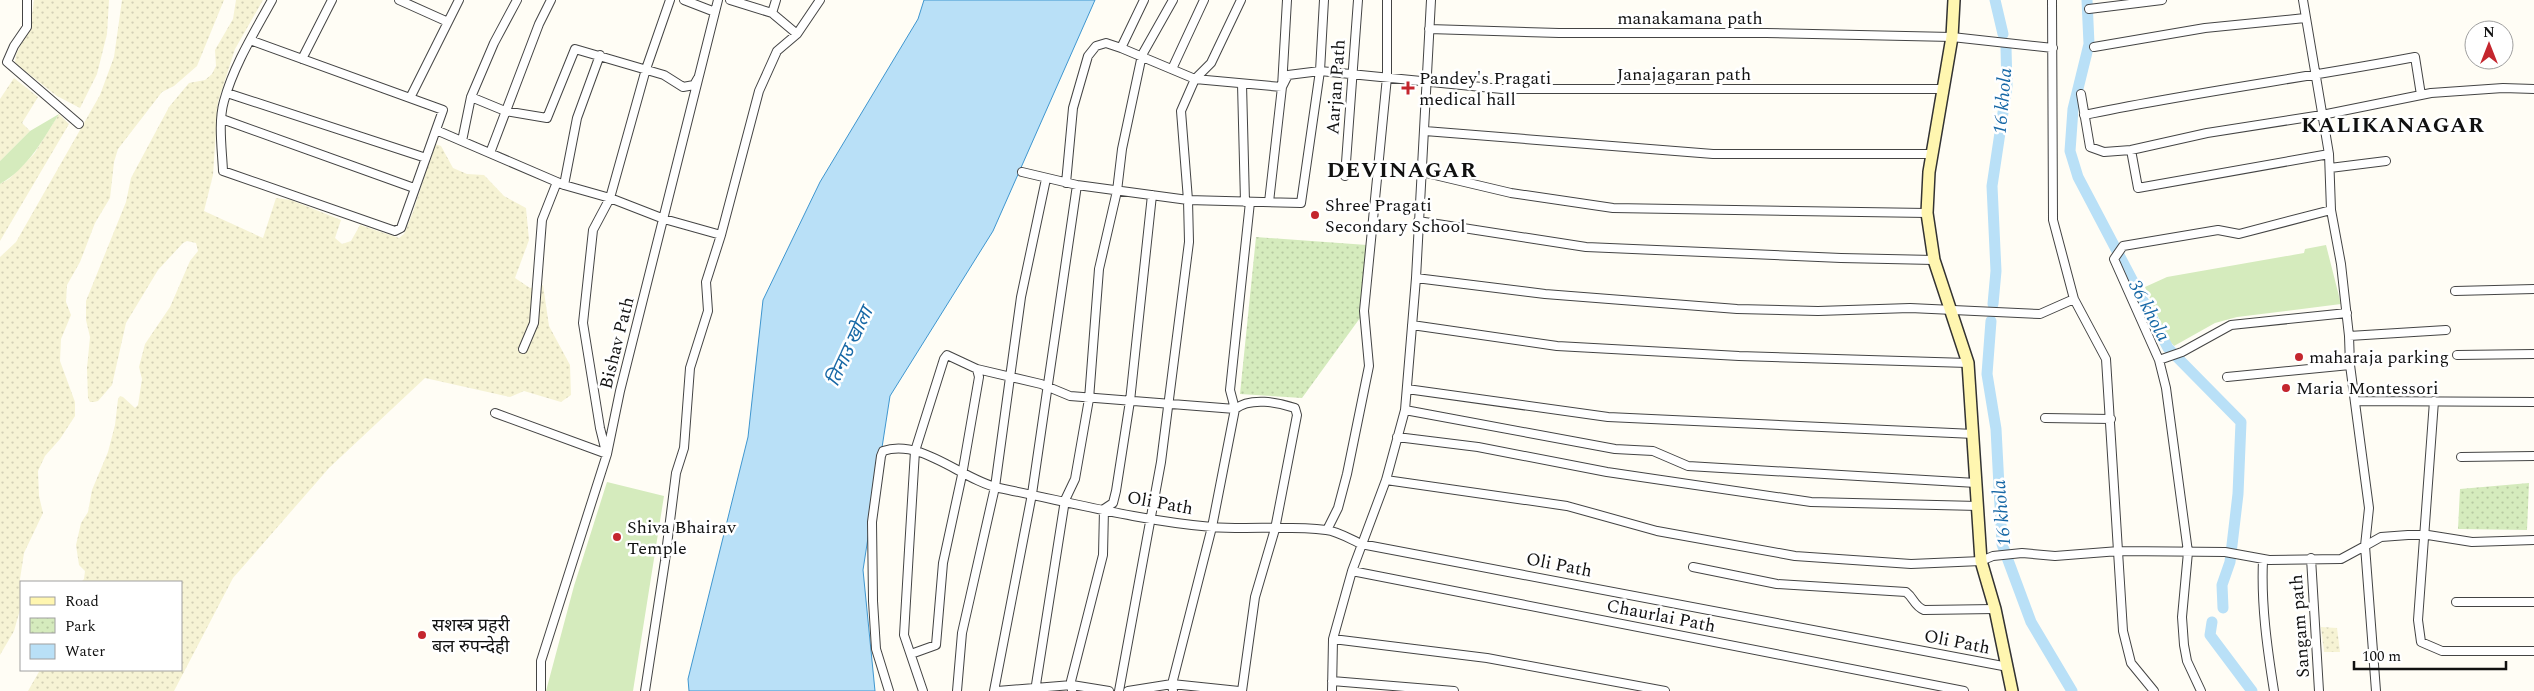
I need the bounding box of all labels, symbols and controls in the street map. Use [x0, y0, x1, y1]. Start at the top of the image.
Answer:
street label: manakamana path [1617, 5, 1763, 32]
north arrow [2464, 20, 2514, 70]
text: N [2483, 22, 2495, 43]
street label: Aarjan Path [1319, 38, 1353, 136]
street label: Janajagaran path [1617, 61, 1751, 88]
place label: Pandey's Pragati medical hall [1419, 65, 1551, 113]
water label: 16 khola [1986, 66, 2020, 135]
marker: Pandey's Pragati medical hall [1401, 81, 1415, 95]
district label: KALIKANAGAR [2301, 109, 2485, 142]
district label: DEVINAGAR [1327, 154, 1477, 187]
place label: Shree Pragati Secondary School [1325, 192, 1465, 240]
marker: Shree Pragati Secondary School [1309, 209, 1321, 221]
water label: 36 khola [2121, 275, 2178, 347]
street label: Bishav Path [592, 294, 642, 392]
water label: तिनाउ खोला [819, 299, 883, 391]
place label: maharaja parking [2309, 344, 2449, 371]
marker: maharaja parking [2293, 351, 2305, 363]
place label: Maria Montessori [2296, 375, 2439, 402]
marker: Maria Montessori [2280, 382, 2292, 394]
water label: 16 khola [1985, 478, 2019, 547]
street label: Oli Path [1125, 484, 1195, 522]
place label: Shiva Bhairav Temple [627, 514, 737, 562]
marker: Shiva Bhairav Temple [611, 531, 623, 543]
street label: Oli Path [1524, 545, 1594, 585]
street label: Sangam path [2283, 573, 2317, 679]
legend [20, 581, 182, 671]
text: Road [65, 590, 99, 613]
street label: Chaurlai Path [1604, 592, 1718, 640]
place label: सशस्त्र प्रहरी बल रुपन्देही [432, 612, 510, 660]
text: Park [65, 615, 96, 638]
street label: Oli Path [1922, 622, 1992, 662]
marker: सशस्त्र प्रहरी बल रुपन्देही [416, 629, 428, 641]
scale bar [2354, 638, 2506, 670]
text: Water [65, 640, 105, 663]
text: 100 m [2362, 645, 2401, 668]

